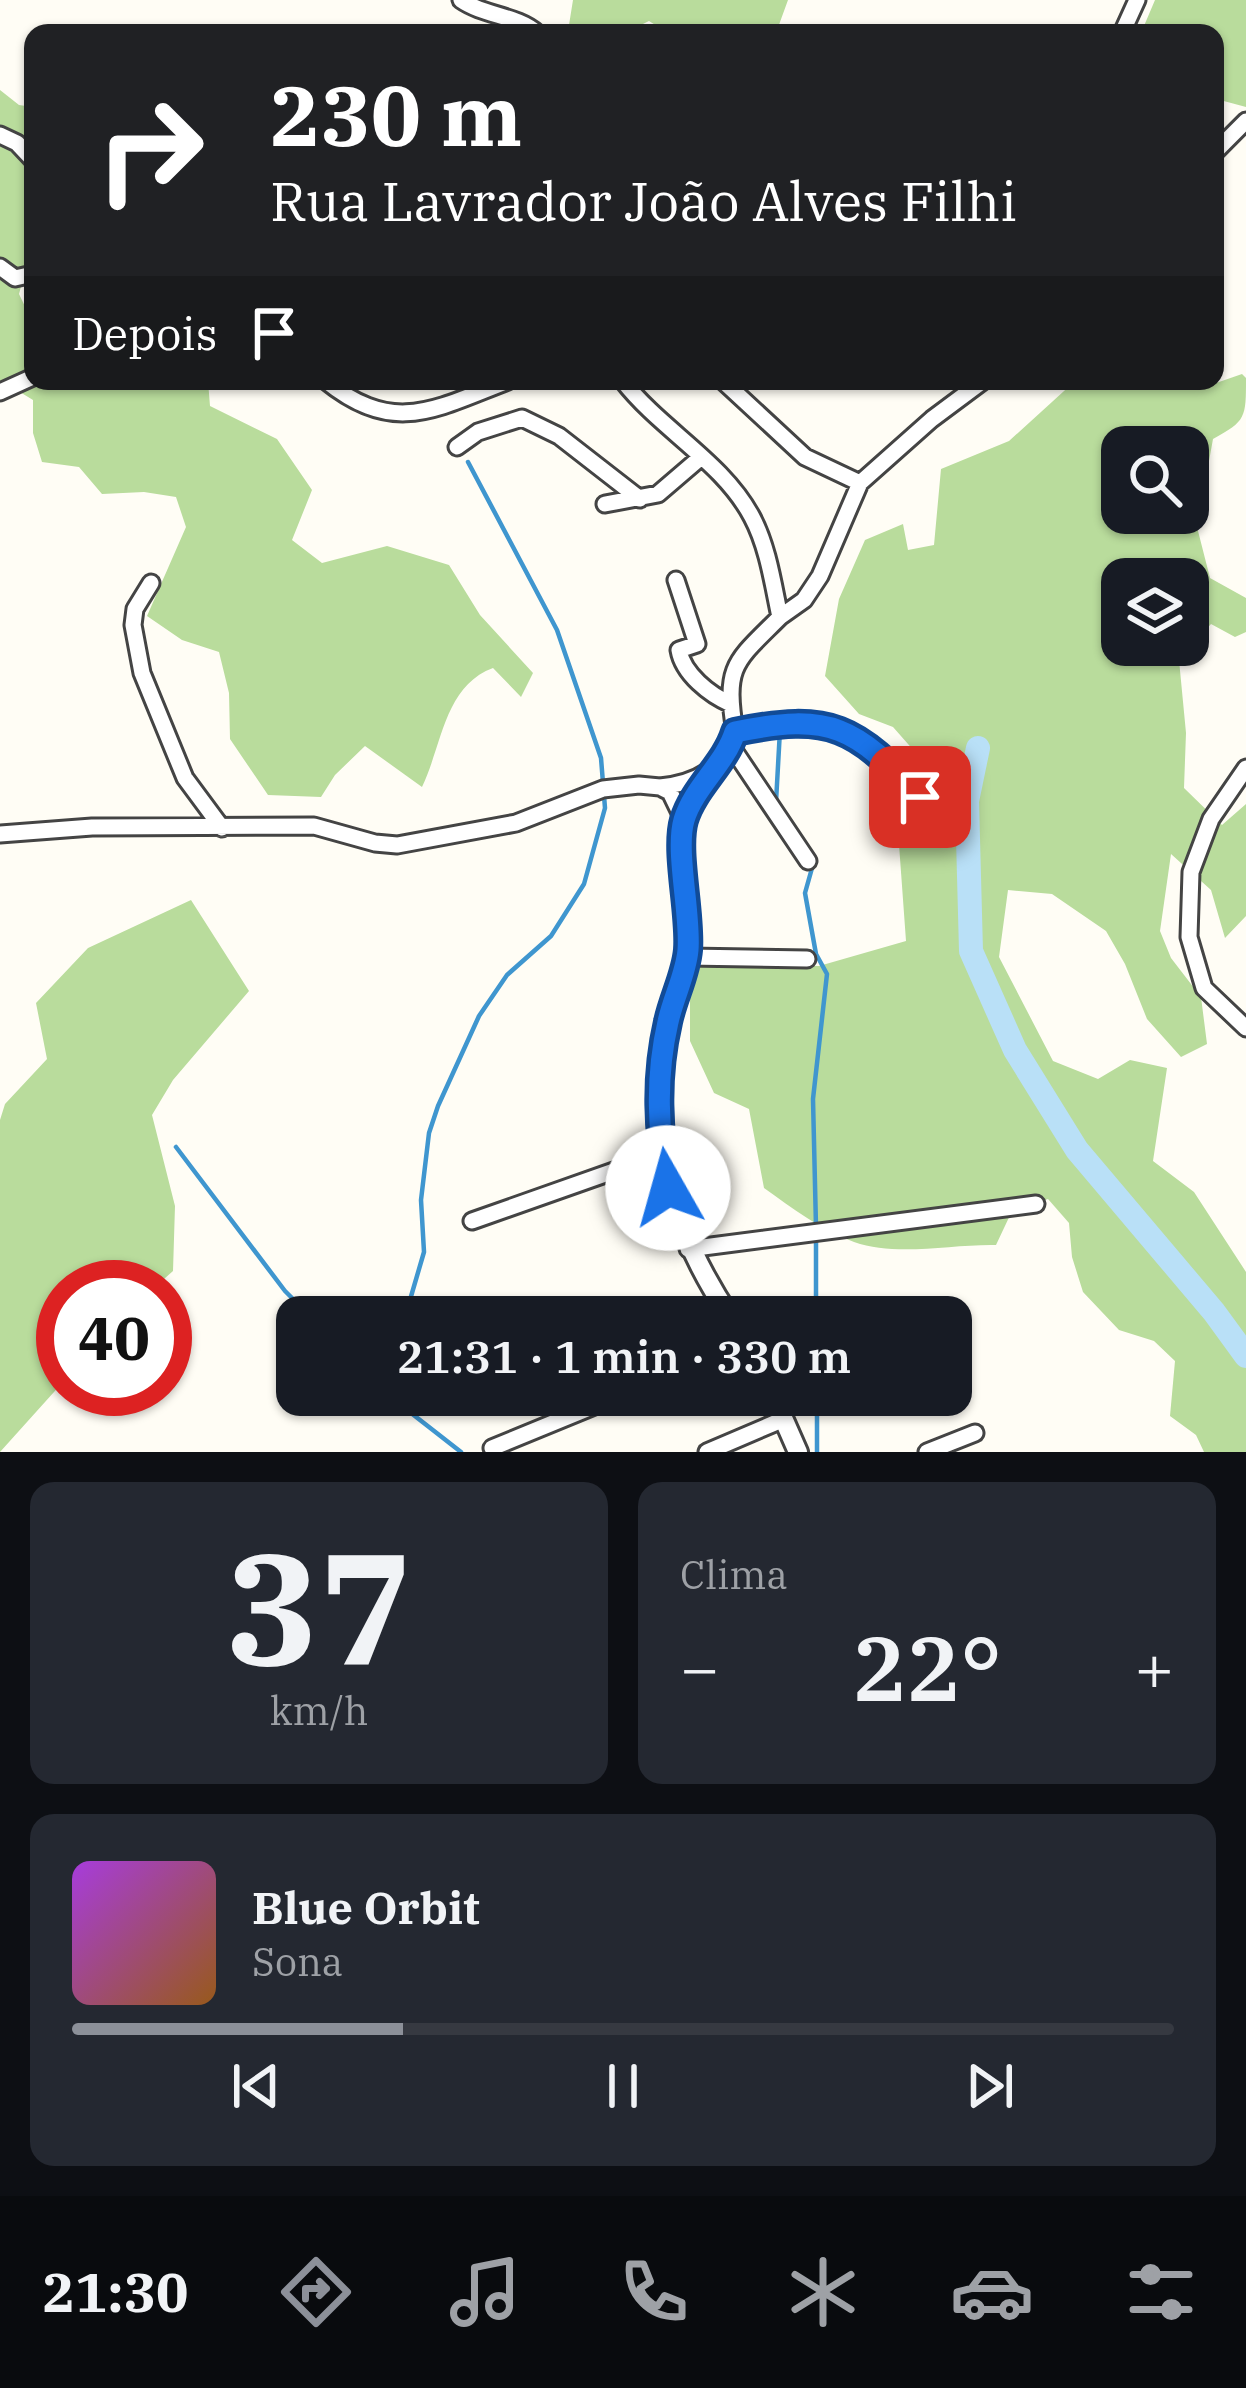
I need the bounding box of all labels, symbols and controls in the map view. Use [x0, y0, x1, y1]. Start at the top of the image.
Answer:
text: 230 m [270, 60, 522, 169]
icon: right [72, 72, 228, 228]
text: Rua Lavrador João Alves Filhi [270, 166, 1017, 236]
icon: arrive [241, 300, 307, 366]
text: Depois [72, 304, 217, 362]
map controls [1101, 426, 1209, 666]
button: search [1101, 426, 1209, 534]
button: layers [1101, 558, 1209, 666]
pin [869, 746, 971, 848]
icon: arrive [887, 764, 953, 830]
position arrow [605, 1125, 731, 1251]
speed limit sign: 40 [36, 1260, 192, 1416]
text: 21:31 · 1 min · 330 m [397, 1327, 851, 1385]
text: 37 [225, 1505, 413, 1708]
text: Clima [680, 1549, 788, 1600]
text: 22° [852, 1609, 1002, 1726]
text: − [680, 1624, 720, 1710]
text: + [1134, 1624, 1174, 1710]
text: km/h [270, 1685, 368, 1736]
text: Blue Orbit [252, 1878, 480, 1936]
text: Sona [252, 1936, 343, 1987]
icon: previous [223, 2053, 289, 2119]
icon: pause [590, 2053, 656, 2119]
icon: next [957, 2053, 1023, 2119]
icon: directions [274, 2250, 358, 2334]
icon: music [443, 2250, 527, 2334]
icon: phone [612, 2250, 696, 2334]
icon: climate [781, 2250, 865, 2334]
icon: car [950, 2250, 1034, 2334]
icon: filters [1119, 2250, 1203, 2334]
text: 21:30 [43, 2257, 189, 2327]

